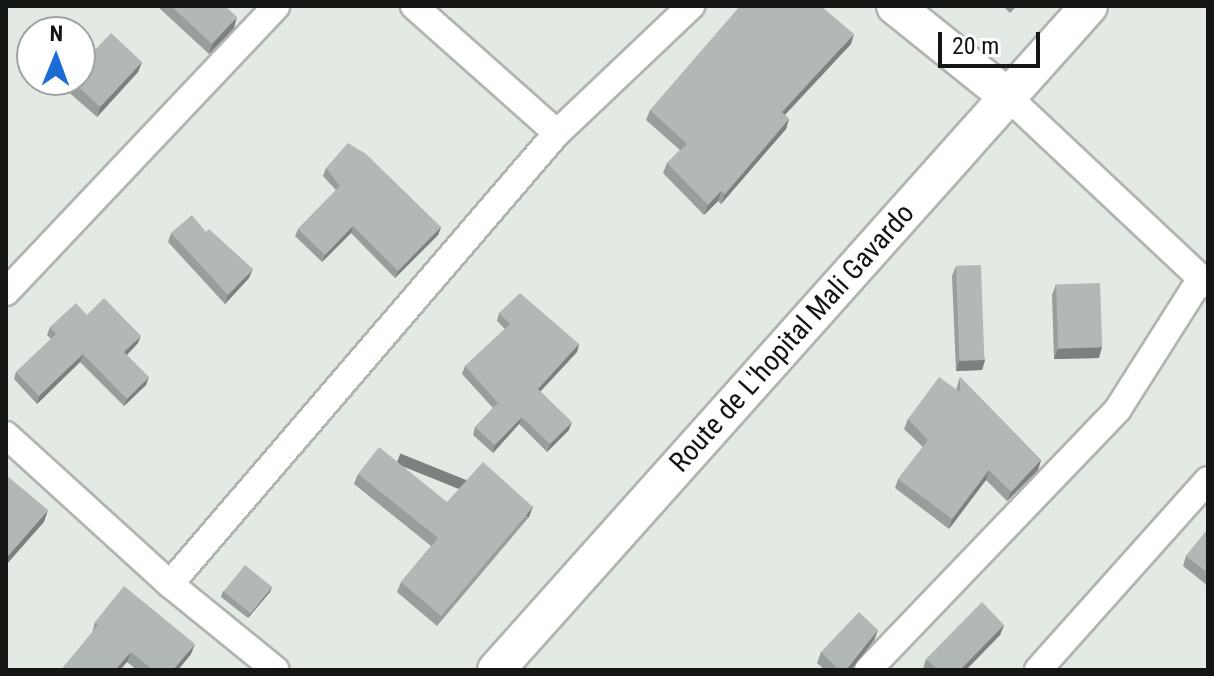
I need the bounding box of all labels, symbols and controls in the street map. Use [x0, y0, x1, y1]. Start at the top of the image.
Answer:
north arrow [16, 16, 96, 96]
scale bar [942, 16, 1044, 66]
text: N [49, 21, 63, 46]
text: 20 m [952, 32, 999, 60]
street label: Route de L'hopital Mali Gavardo [663, 197, 921, 479]

